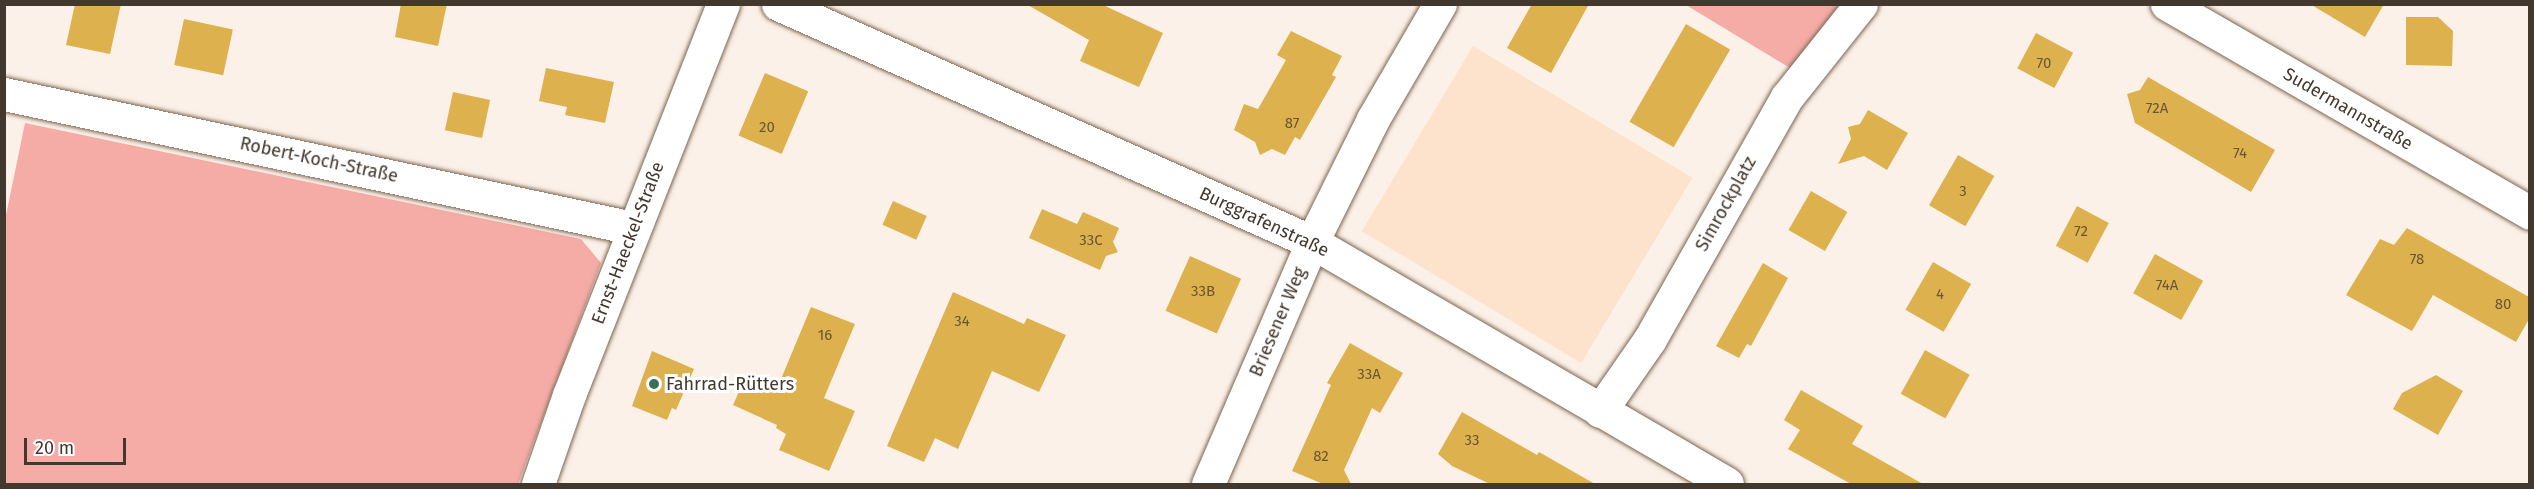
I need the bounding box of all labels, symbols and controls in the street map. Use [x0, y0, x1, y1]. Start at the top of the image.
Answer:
house number: 70 [2037, 55, 2051, 73]
street label: Sudermannstraße [2280, 63, 2416, 155]
house number: 72A [2146, 100, 2168, 118]
house number: 87 [1285, 115, 1299, 133]
house number: 20 [759, 119, 775, 137]
street label: Robert-Koch-Straße [238, 133, 400, 187]
house number: 74 [2233, 145, 2247, 163]
street label: Simrockplatz [1691, 153, 1761, 255]
street label: Ernst-Haeckel-Straße [587, 159, 669, 327]
street label: Burggrafenstraße [1196, 182, 1332, 262]
house number: 3 [1959, 183, 1967, 201]
house number: 72 [2074, 223, 2088, 241]
house number: 33C [1079, 232, 1103, 250]
house number: 78 [2410, 251, 2424, 269]
street label: Briesener Weg [1245, 264, 1311, 380]
house number: 74A [2156, 277, 2178, 295]
house number: 33B [1191, 283, 1215, 301]
house number: 4 [1936, 286, 1944, 304]
house number: 80 [2495, 296, 2511, 314]
house number: 34 [954, 313, 970, 331]
house number: 16 [818, 327, 832, 345]
house number: 33A [1357, 366, 1381, 384]
place label: Fahrrad-Rütters [666, 373, 794, 395]
marker: Fahrrad-Rütters [647, 377, 661, 391]
scale bar [27, 426, 129, 464]
house number: 33 [1465, 432, 1479, 450]
text: 20 m [35, 437, 74, 459]
house number: 82 [1313, 448, 1329, 466]

